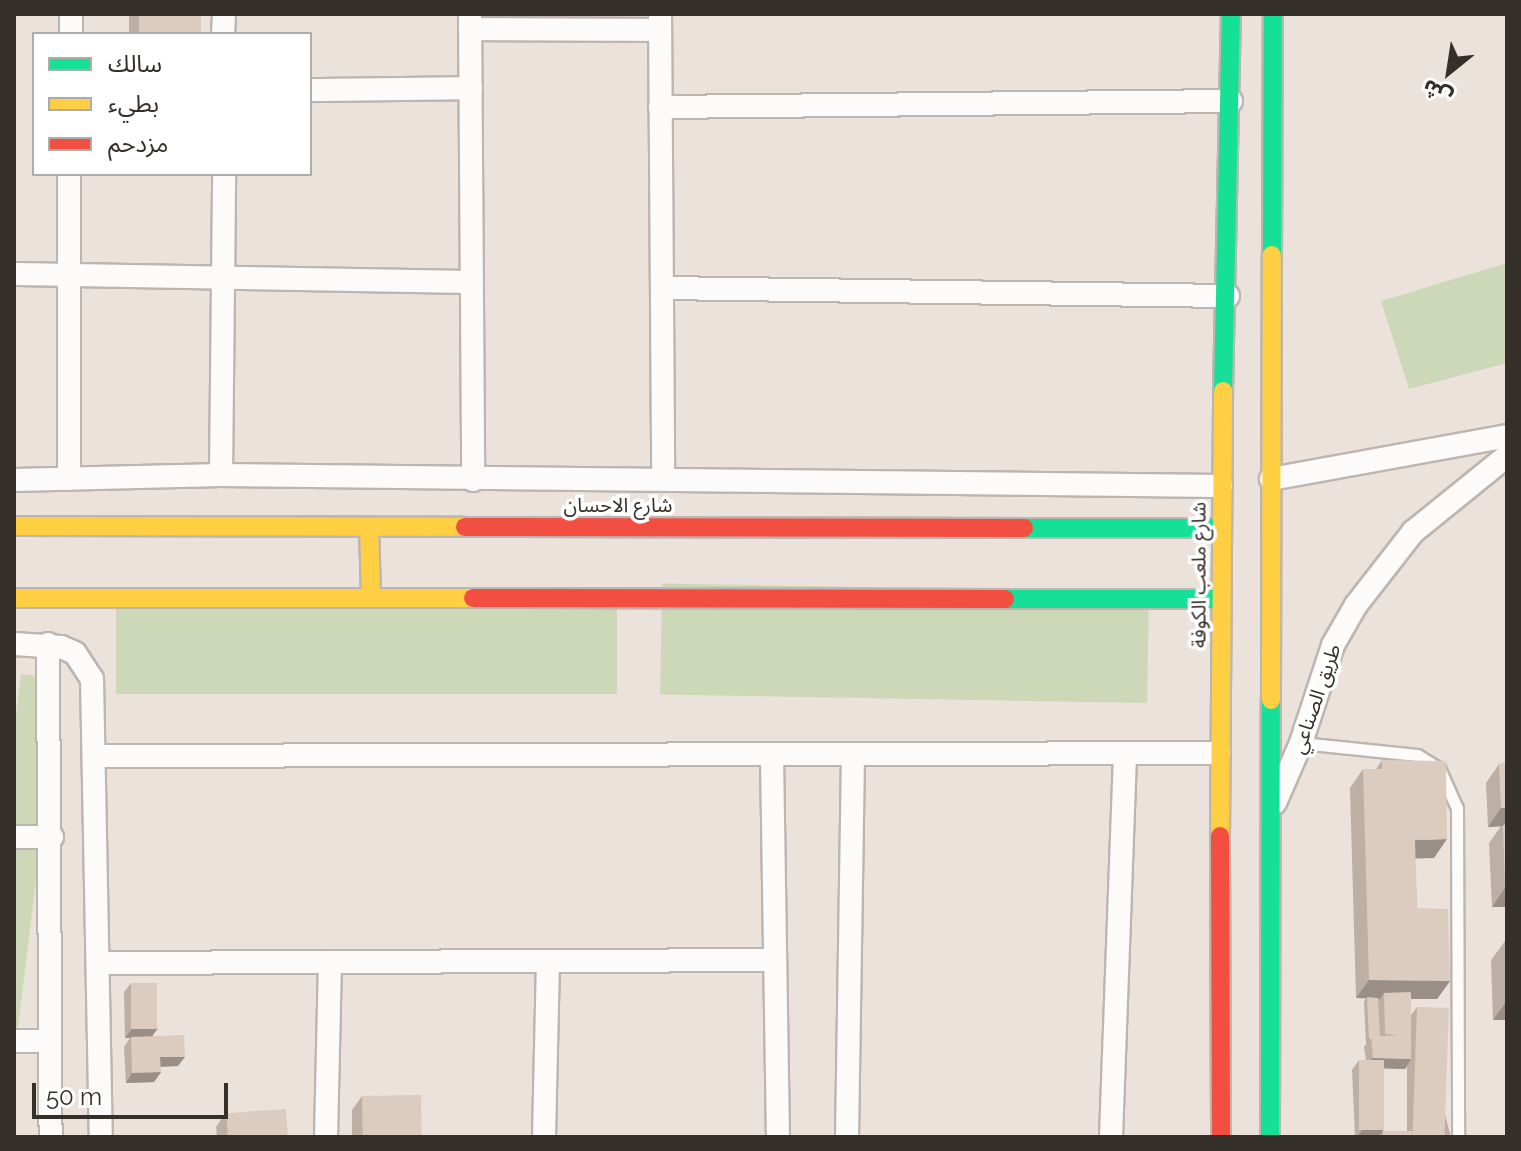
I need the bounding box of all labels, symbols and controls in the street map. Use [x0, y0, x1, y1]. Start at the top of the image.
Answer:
legend [32, 32, 312, 176]
north arrow [1409, 32, 1489, 112]
text: سالك [108, 49, 162, 78]
text: ش [1417, 74, 1457, 112]
text: بطيء [108, 89, 159, 118]
text: مزدحم [108, 129, 168, 158]
street label: شارع الاحسان [564, 493, 672, 517]
street label: شارع ملعب الكوفة [1187, 502, 1211, 648]
street label: طريق الصناعي [1286, 641, 1346, 757]
scale bar [36, 1067, 232, 1117]
text: 50 m [46, 1082, 102, 1111]

